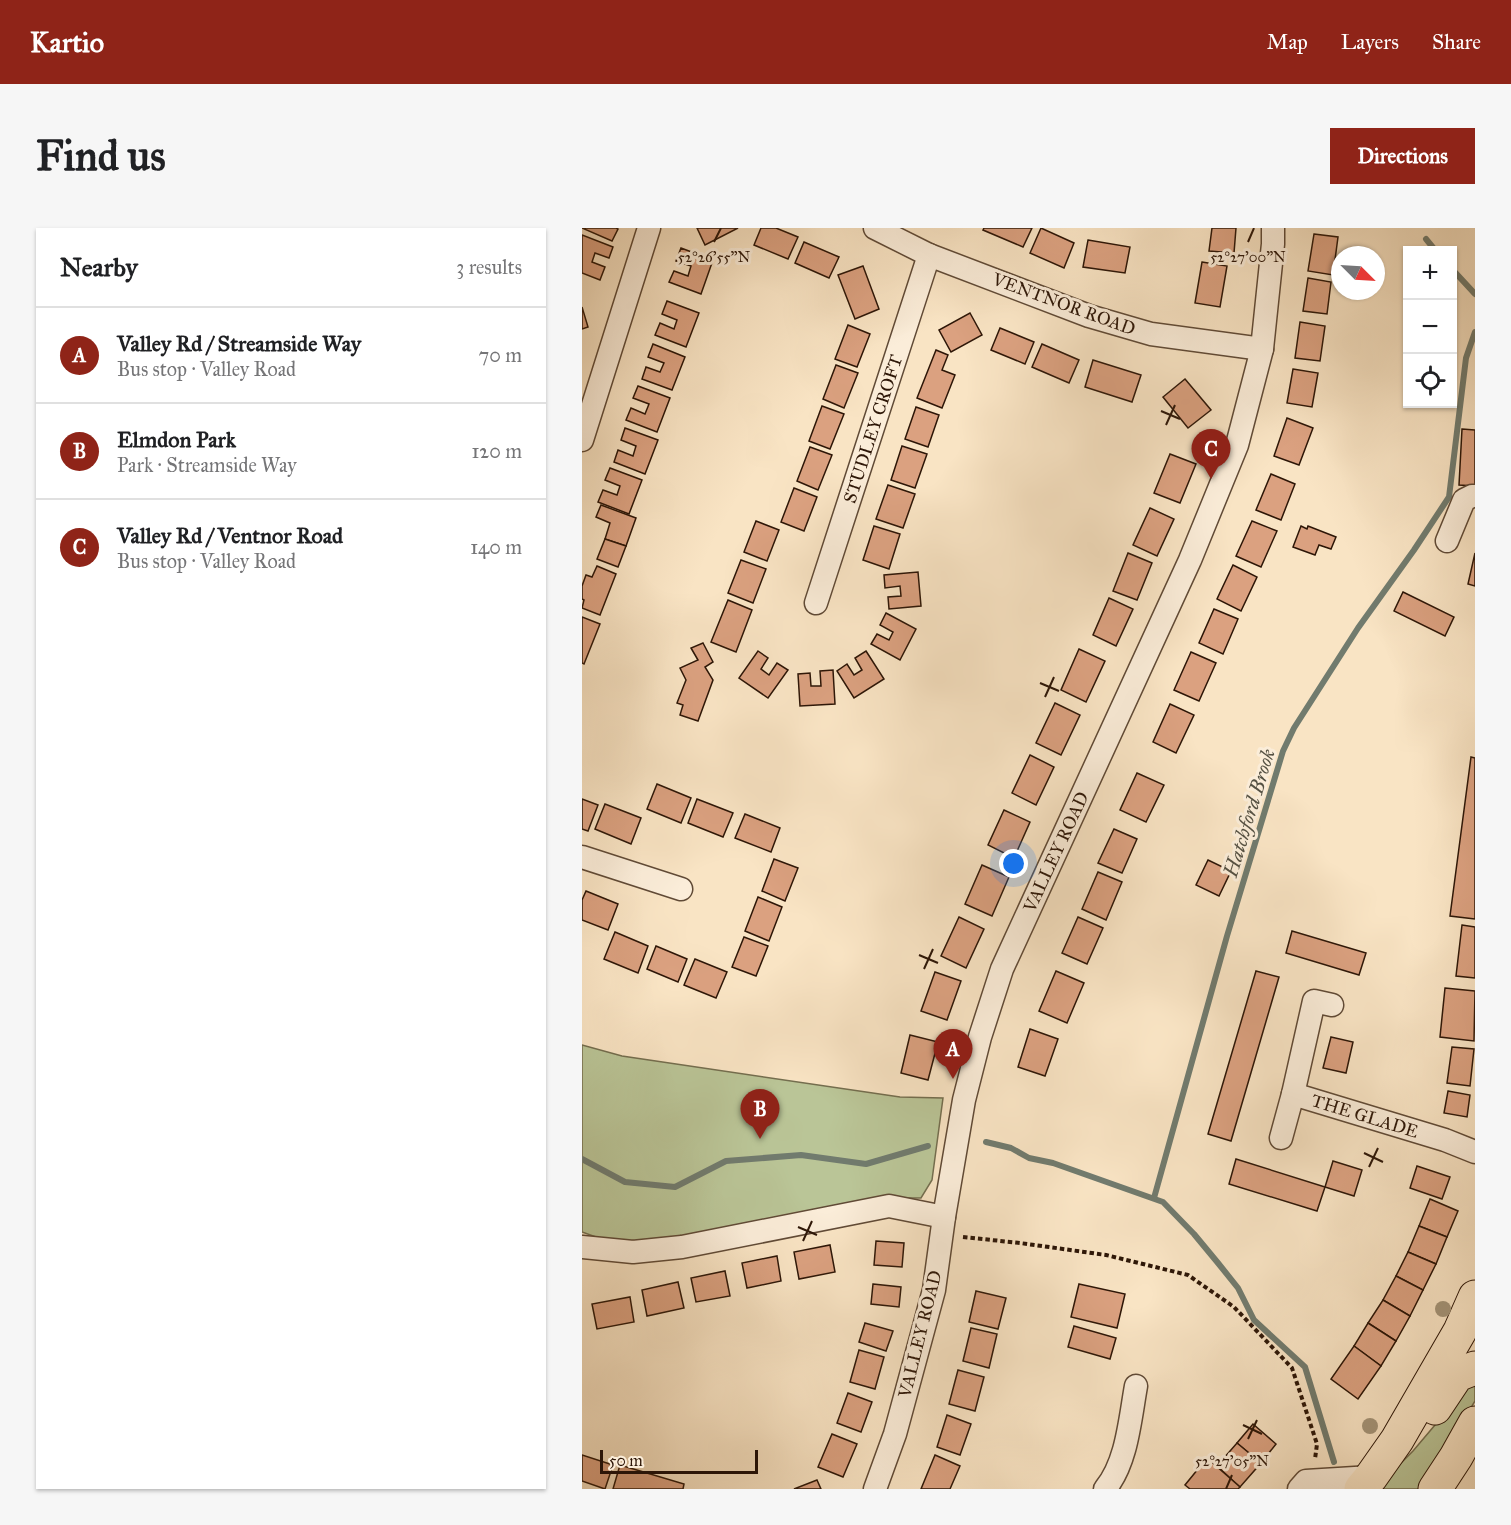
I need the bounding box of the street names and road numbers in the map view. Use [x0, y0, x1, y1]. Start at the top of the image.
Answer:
street label: VENTNOR ROAD [989, 268, 1138, 340]
street label: STUDLEY CROFT [839, 352, 907, 506]
street label: VALLEY ROAD [1018, 788, 1094, 917]
street label: THE GLADE [1309, 1089, 1421, 1143]
street label: VALLEY ROAD [893, 1268, 946, 1401]

